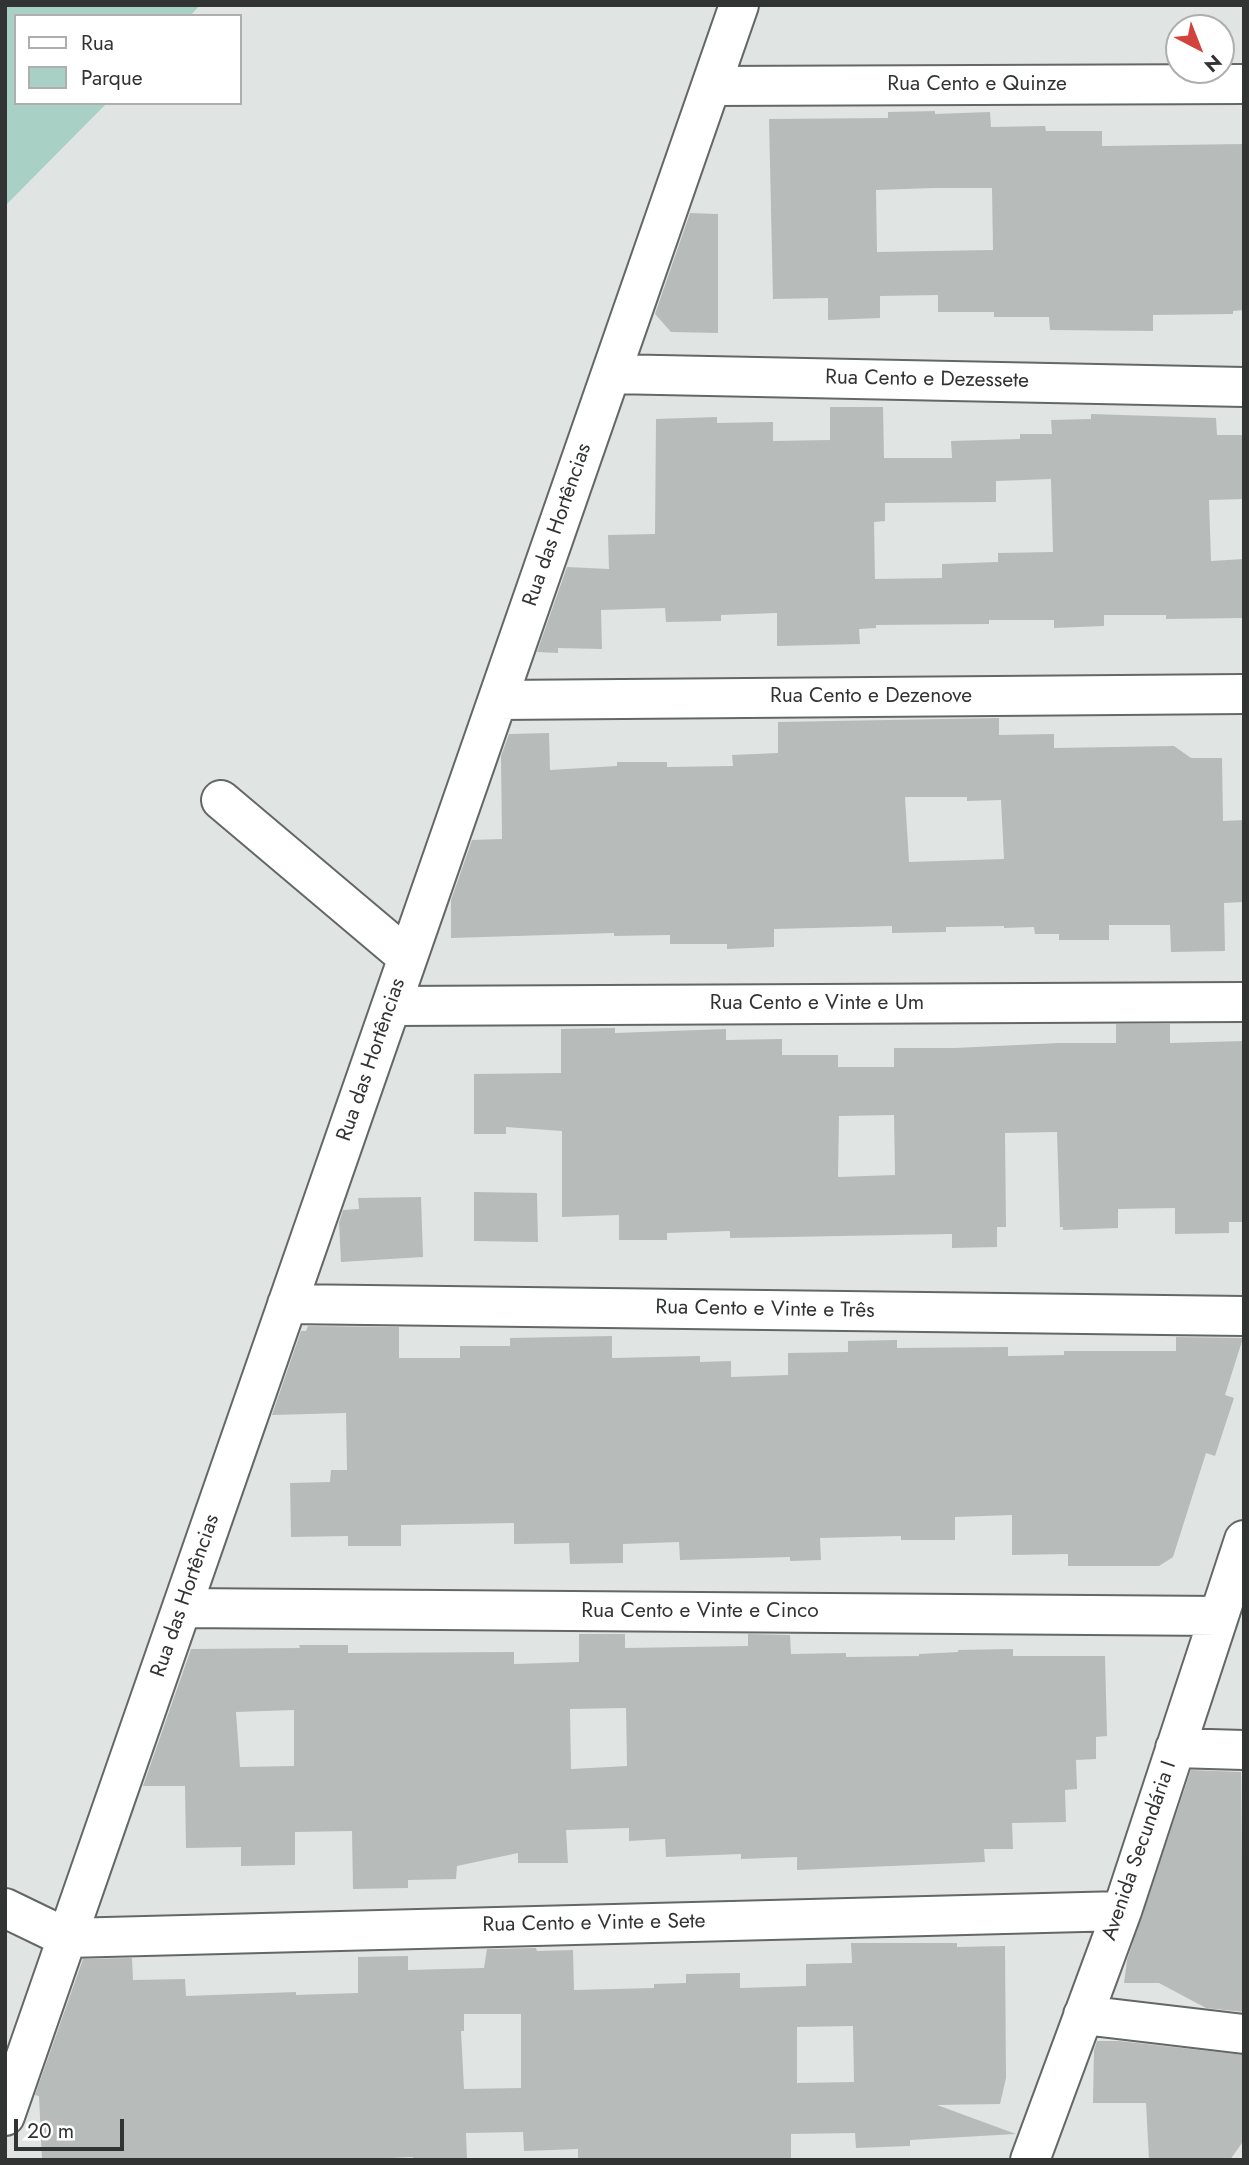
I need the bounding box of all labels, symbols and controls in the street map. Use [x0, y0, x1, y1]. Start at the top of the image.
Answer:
legend [14, 14, 242, 105]
north arrow [1165, 14, 1235, 84]
text: Rua [81, 28, 114, 58]
text: N [1198, 48, 1228, 79]
text: Parque [81, 63, 143, 93]
street label: Rua Cento e Quinze [887, 72, 1067, 98]
street label: Rua Cento e Dezessete [825, 366, 1029, 394]
street label: Rua das Hortências [518, 440, 598, 610]
street label: Rua Cento e Dezenove [770, 684, 972, 710]
street label: Rua das Hortências [332, 975, 412, 1145]
street label: Rua Cento e Vinte e Um [710, 991, 924, 1017]
street label: Rua Cento e Vinte e Três [655, 1295, 875, 1325]
street label: Rua das Hortências [146, 1511, 226, 1681]
street label: Rua Cento e Vinte e Cinco [581, 1599, 819, 1625]
street label: Avenida Secundária I [1097, 1758, 1183, 1944]
street label: Rua Cento e Vinte e Sete [482, 1909, 706, 1939]
scale bar [18, 2106, 128, 2150]
text: 20 m [27, 2116, 74, 2146]

